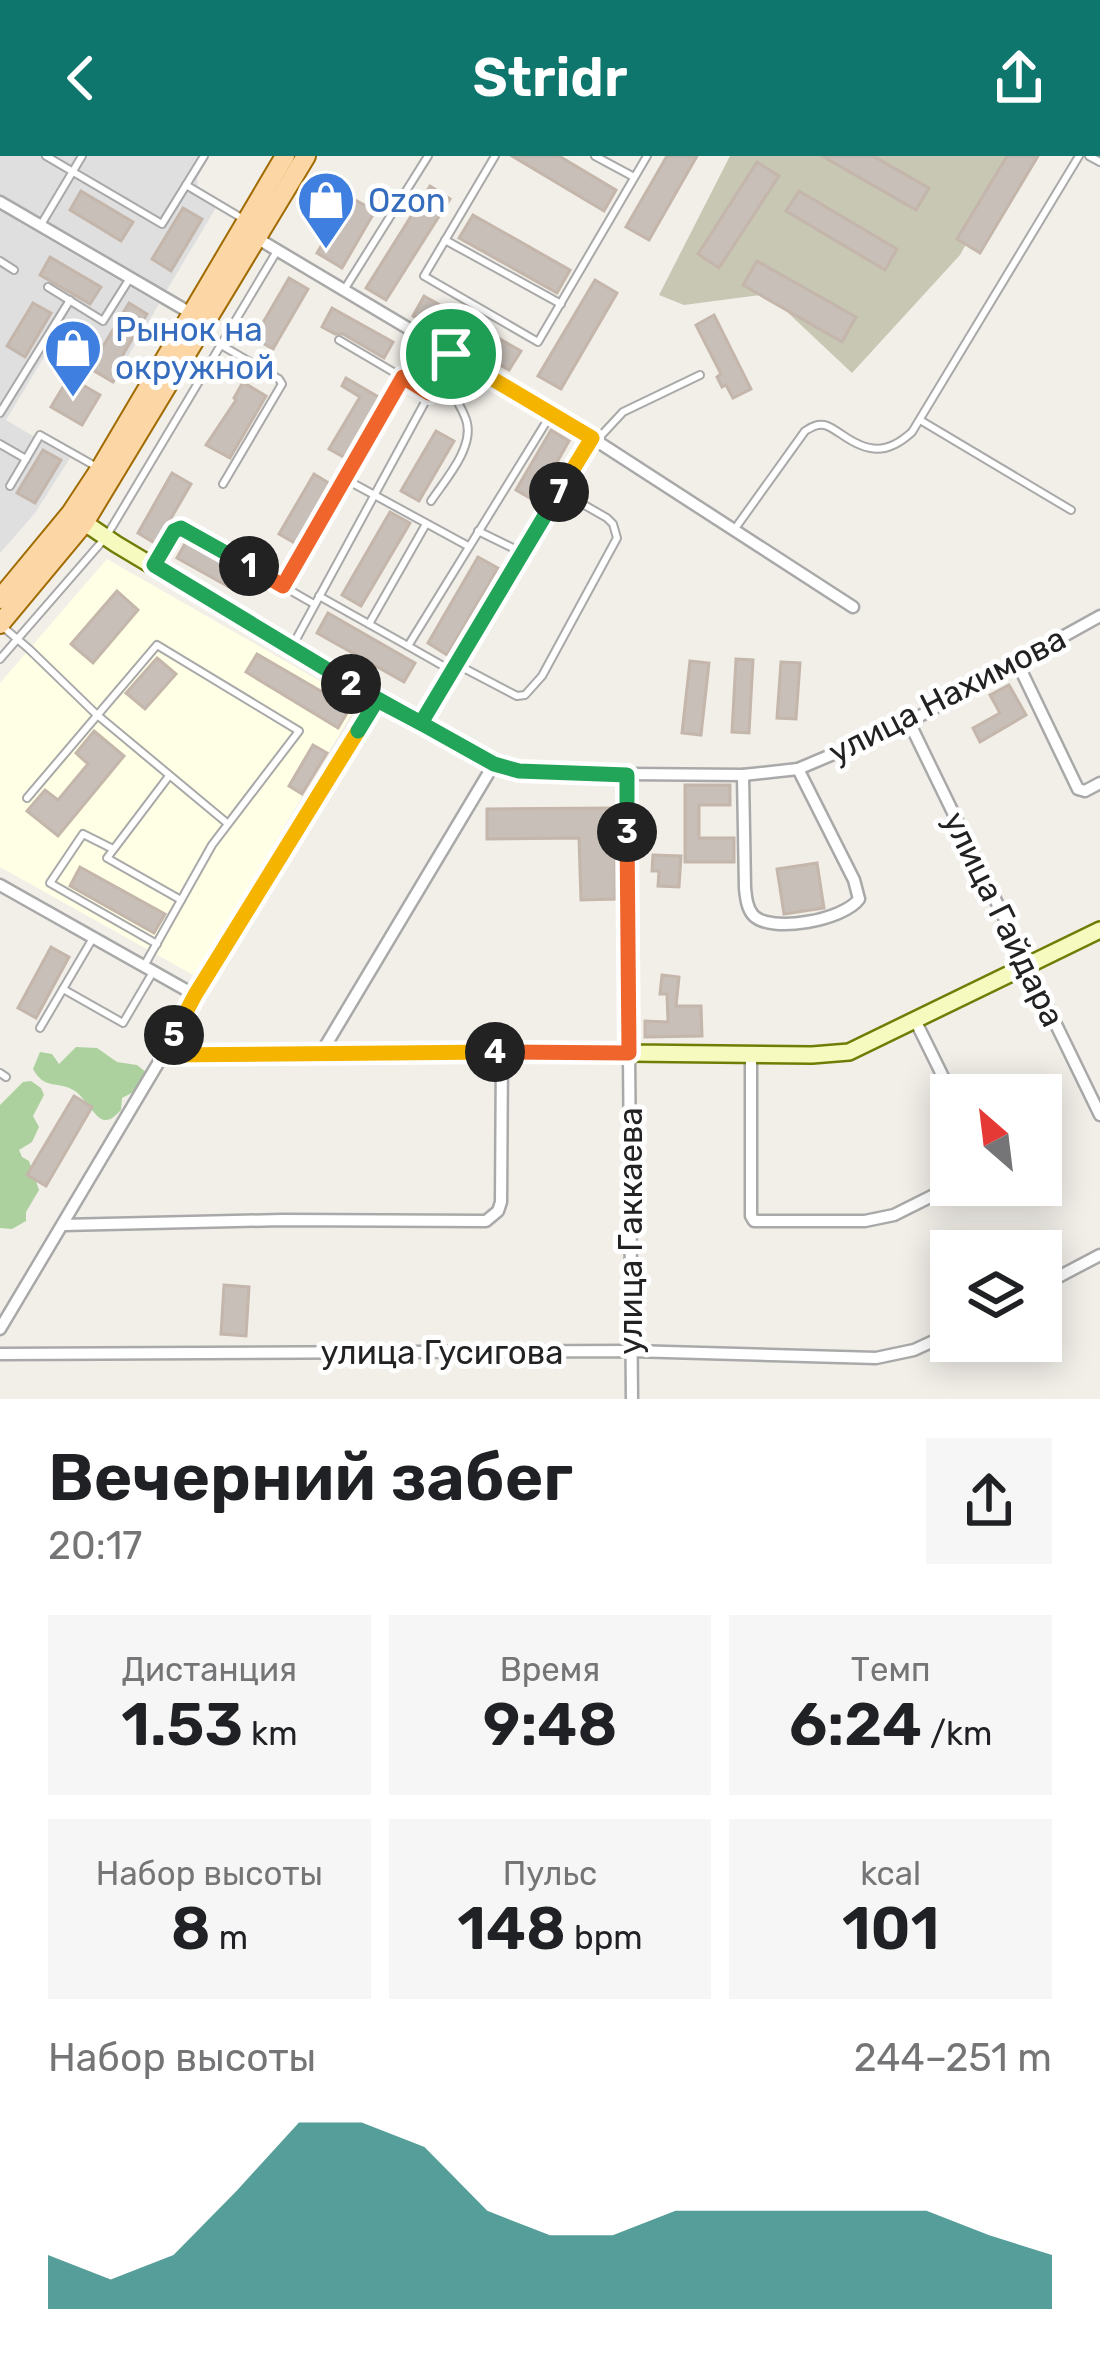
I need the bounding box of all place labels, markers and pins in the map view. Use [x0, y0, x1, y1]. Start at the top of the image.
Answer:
shop icon: Ozon [295, 169, 357, 251]
place label: Ozon [368, 181, 446, 220]
pin [400, 303, 502, 405]
place label: Рынок на окружной [115, 310, 274, 387]
shop icon: Рынок на окружной [42, 317, 104, 399]
pin: 7 [529, 462, 589, 522]
pin: 1 [219, 536, 279, 596]
pin: 2 [321, 654, 381, 714]
pin: 3 [597, 802, 657, 862]
pin: 5 [144, 1005, 204, 1065]
pin: 4 [465, 1022, 525, 1082]

